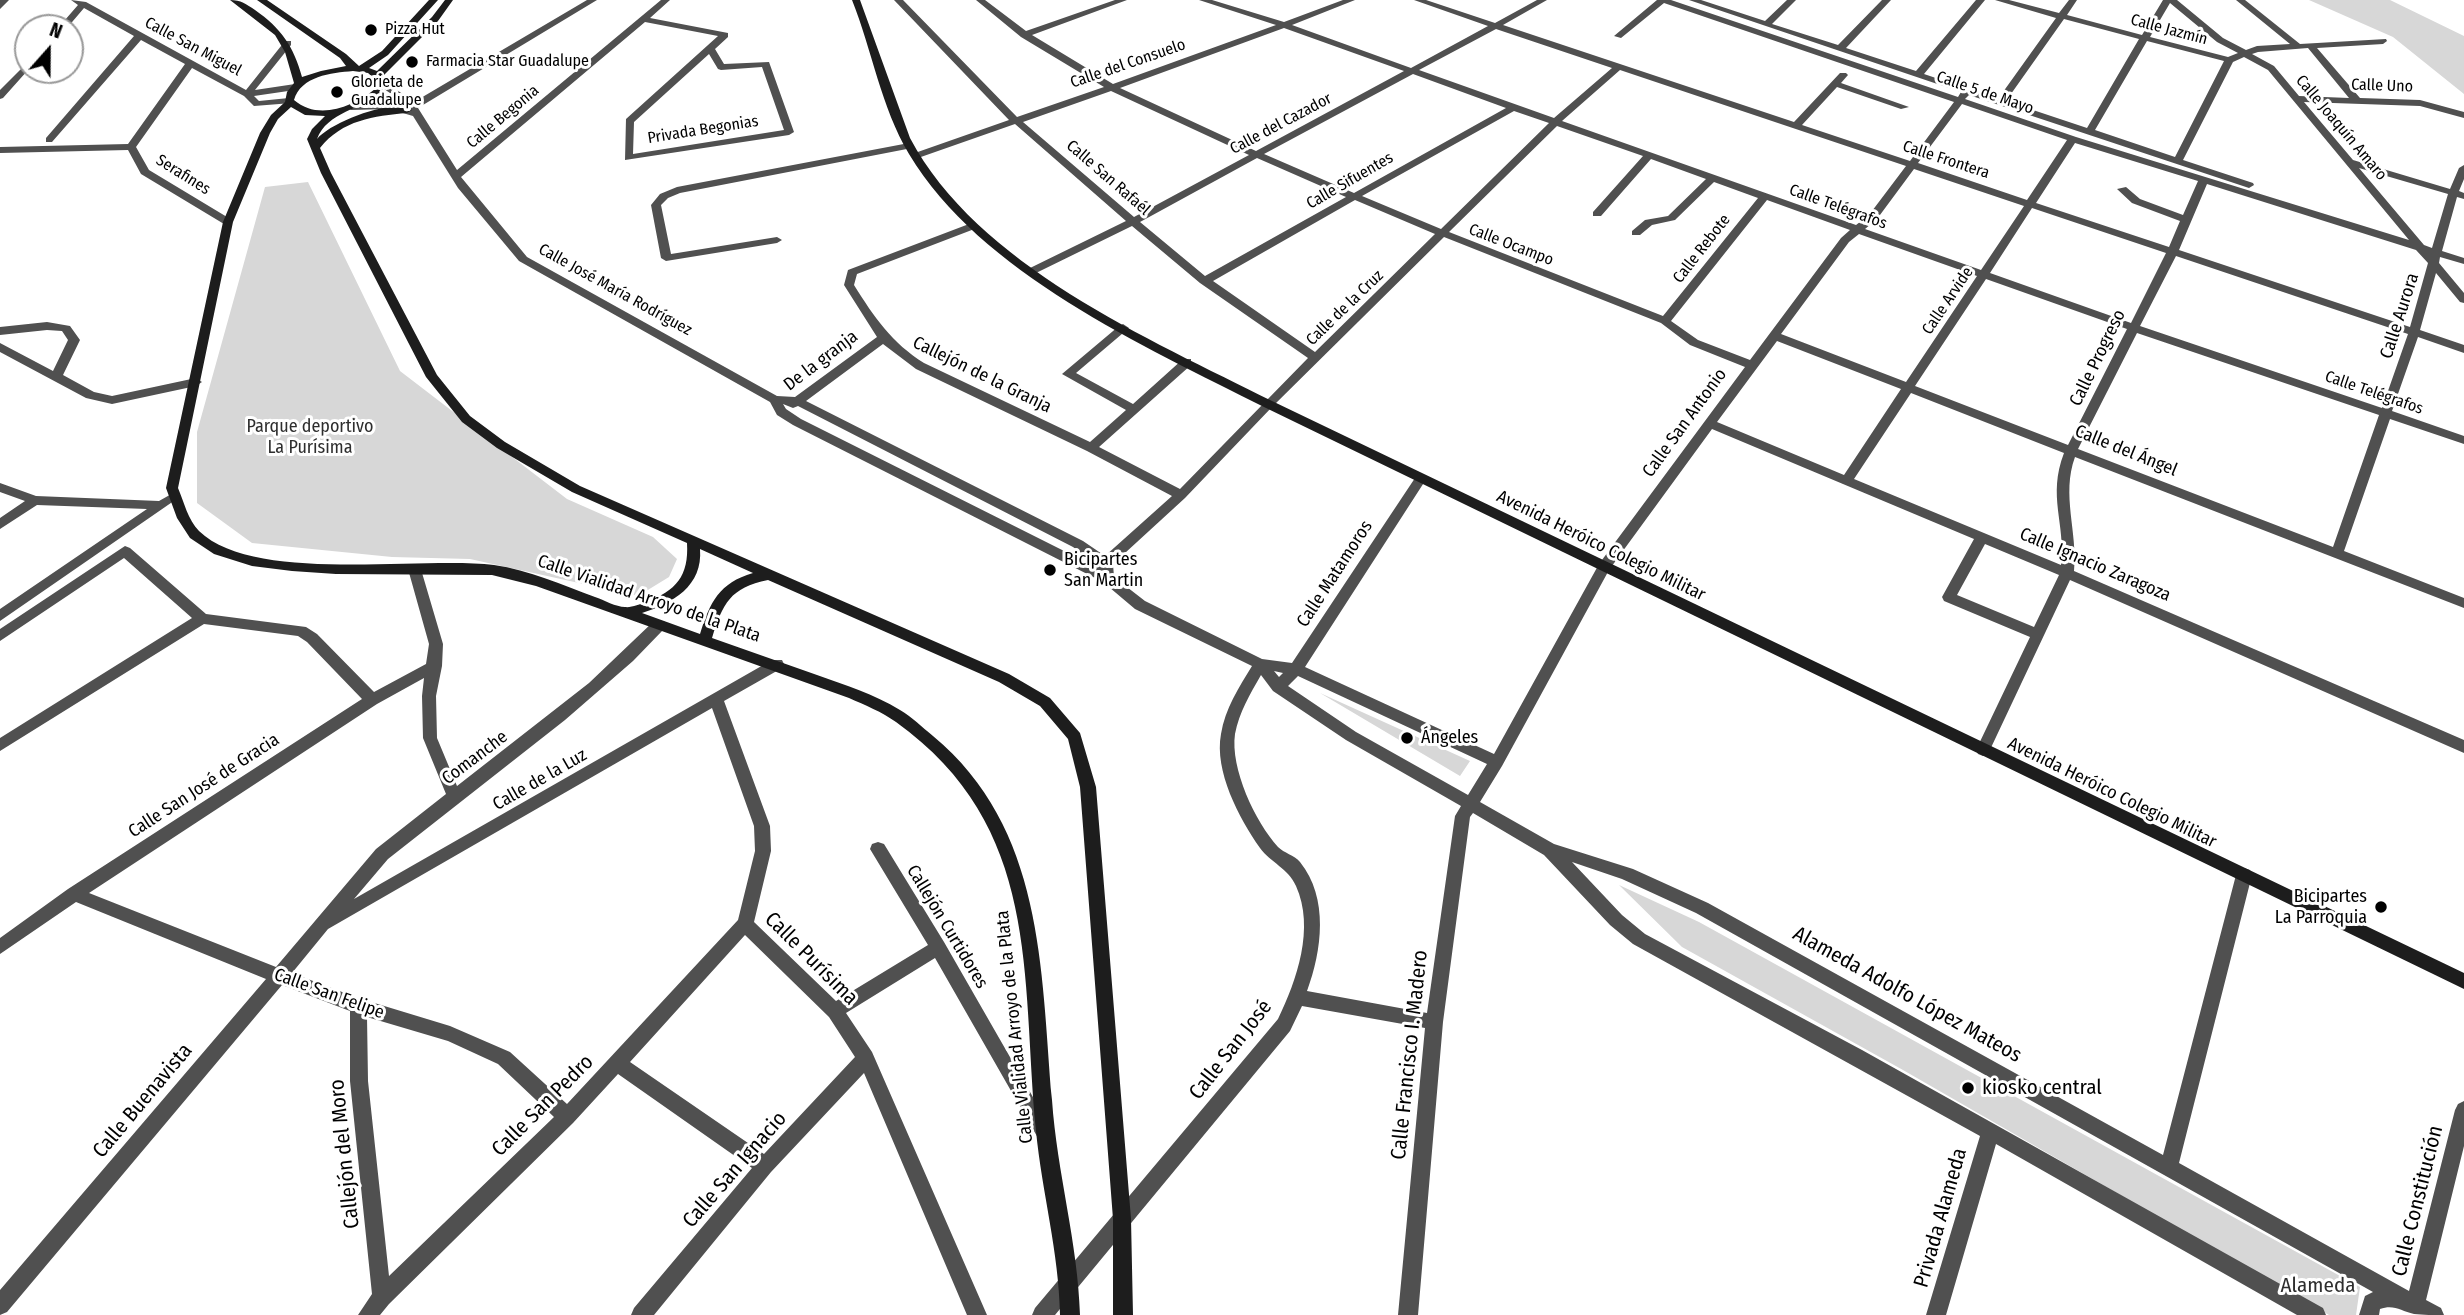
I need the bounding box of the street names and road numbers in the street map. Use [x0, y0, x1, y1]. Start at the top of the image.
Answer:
street label: Calle Jazmín [2128, 11, 2210, 49]
street label: Calle San Miguel [141, 13, 245, 81]
street label: Calle del Consuelo [1068, 35, 1188, 93]
street label: Calle 5 de Mayo [1934, 67, 2036, 119]
street label: Calle Joaquín Amaro [2291, 71, 2391, 185]
street label: Calle Uno [2351, 75, 2413, 97]
street label: Calle Begonia [463, 81, 543, 153]
street label: Calle del Cazador [1227, 89, 1335, 159]
street label: Privada Begonias [646, 112, 760, 148]
street label: Calle San Rafaél [1062, 136, 1154, 220]
street label: Calle Frontera [1900, 137, 1992, 183]
street label: Calle Sifuentes [1303, 148, 1397, 214]
street label: Serafines [152, 151, 214, 199]
street label: Calle Telégrafos [1787, 180, 1889, 234]
street label: Calle Rebote [1669, 211, 1735, 287]
street label: Calle Ocampo [1466, 220, 1556, 270]
street label: Calle José María Rodríguez [535, 240, 695, 340]
street label: Calle Arvide [1918, 264, 1978, 338]
street label: Calle de la Cruz [1302, 266, 1388, 350]
street label: Calle Aurora [2376, 270, 2424, 362]
street label: Calle Progreso [2065, 306, 2131, 410]
street label: De la granja [780, 326, 862, 396]
street label: Callejón de la Granja [909, 332, 1055, 418]
street label: Calle San Antonio [1638, 364, 1732, 482]
street label: Calle Telégrafos [2322, 367, 2426, 419]
street label: Calle del Ángel [2072, 421, 2180, 481]
street label: Avenida Heróico Colegio Militar [1493, 486, 1709, 606]
street label: Calle Matamoros [1293, 517, 1377, 631]
street label: Calle Ignacio Zaragoza [2016, 523, 2174, 607]
street label: Calle Vialidad Arroyo de la Plata [535, 551, 763, 647]
street label: Comanche [438, 726, 512, 790]
street label: Calle San José de Gracia [125, 729, 283, 843]
street label: Avenida Heróico Colegio Militar [2004, 733, 2220, 853]
street label: Calle de la Luz [489, 744, 591, 816]
street label: Callejón Curtidores [902, 861, 992, 993]
street label: Calle Purísima [759, 907, 863, 1011]
street label: Calle Vialidad Arroyo de la Plata [992, 909, 1038, 1145]
street label: Alameda Adolfo López Mateos [1788, 922, 2026, 1068]
street label: Calle Francisco I. Madero [1386, 949, 1434, 1161]
street label: Calle San Felipe [271, 964, 387, 1024]
street label: Calle San José [1184, 995, 1278, 1105]
street label: Calle Buenavista [88, 1039, 198, 1163]
street label: Calle San Pedro [487, 1050, 599, 1162]
street label: Callejón del Moro [325, 1078, 365, 1230]
street label: Calle San Ignacio [678, 1107, 792, 1233]
street label: Calle Constitución [2387, 1123, 2449, 1279]
street label: Privada Alameda [1909, 1145, 1973, 1291]

